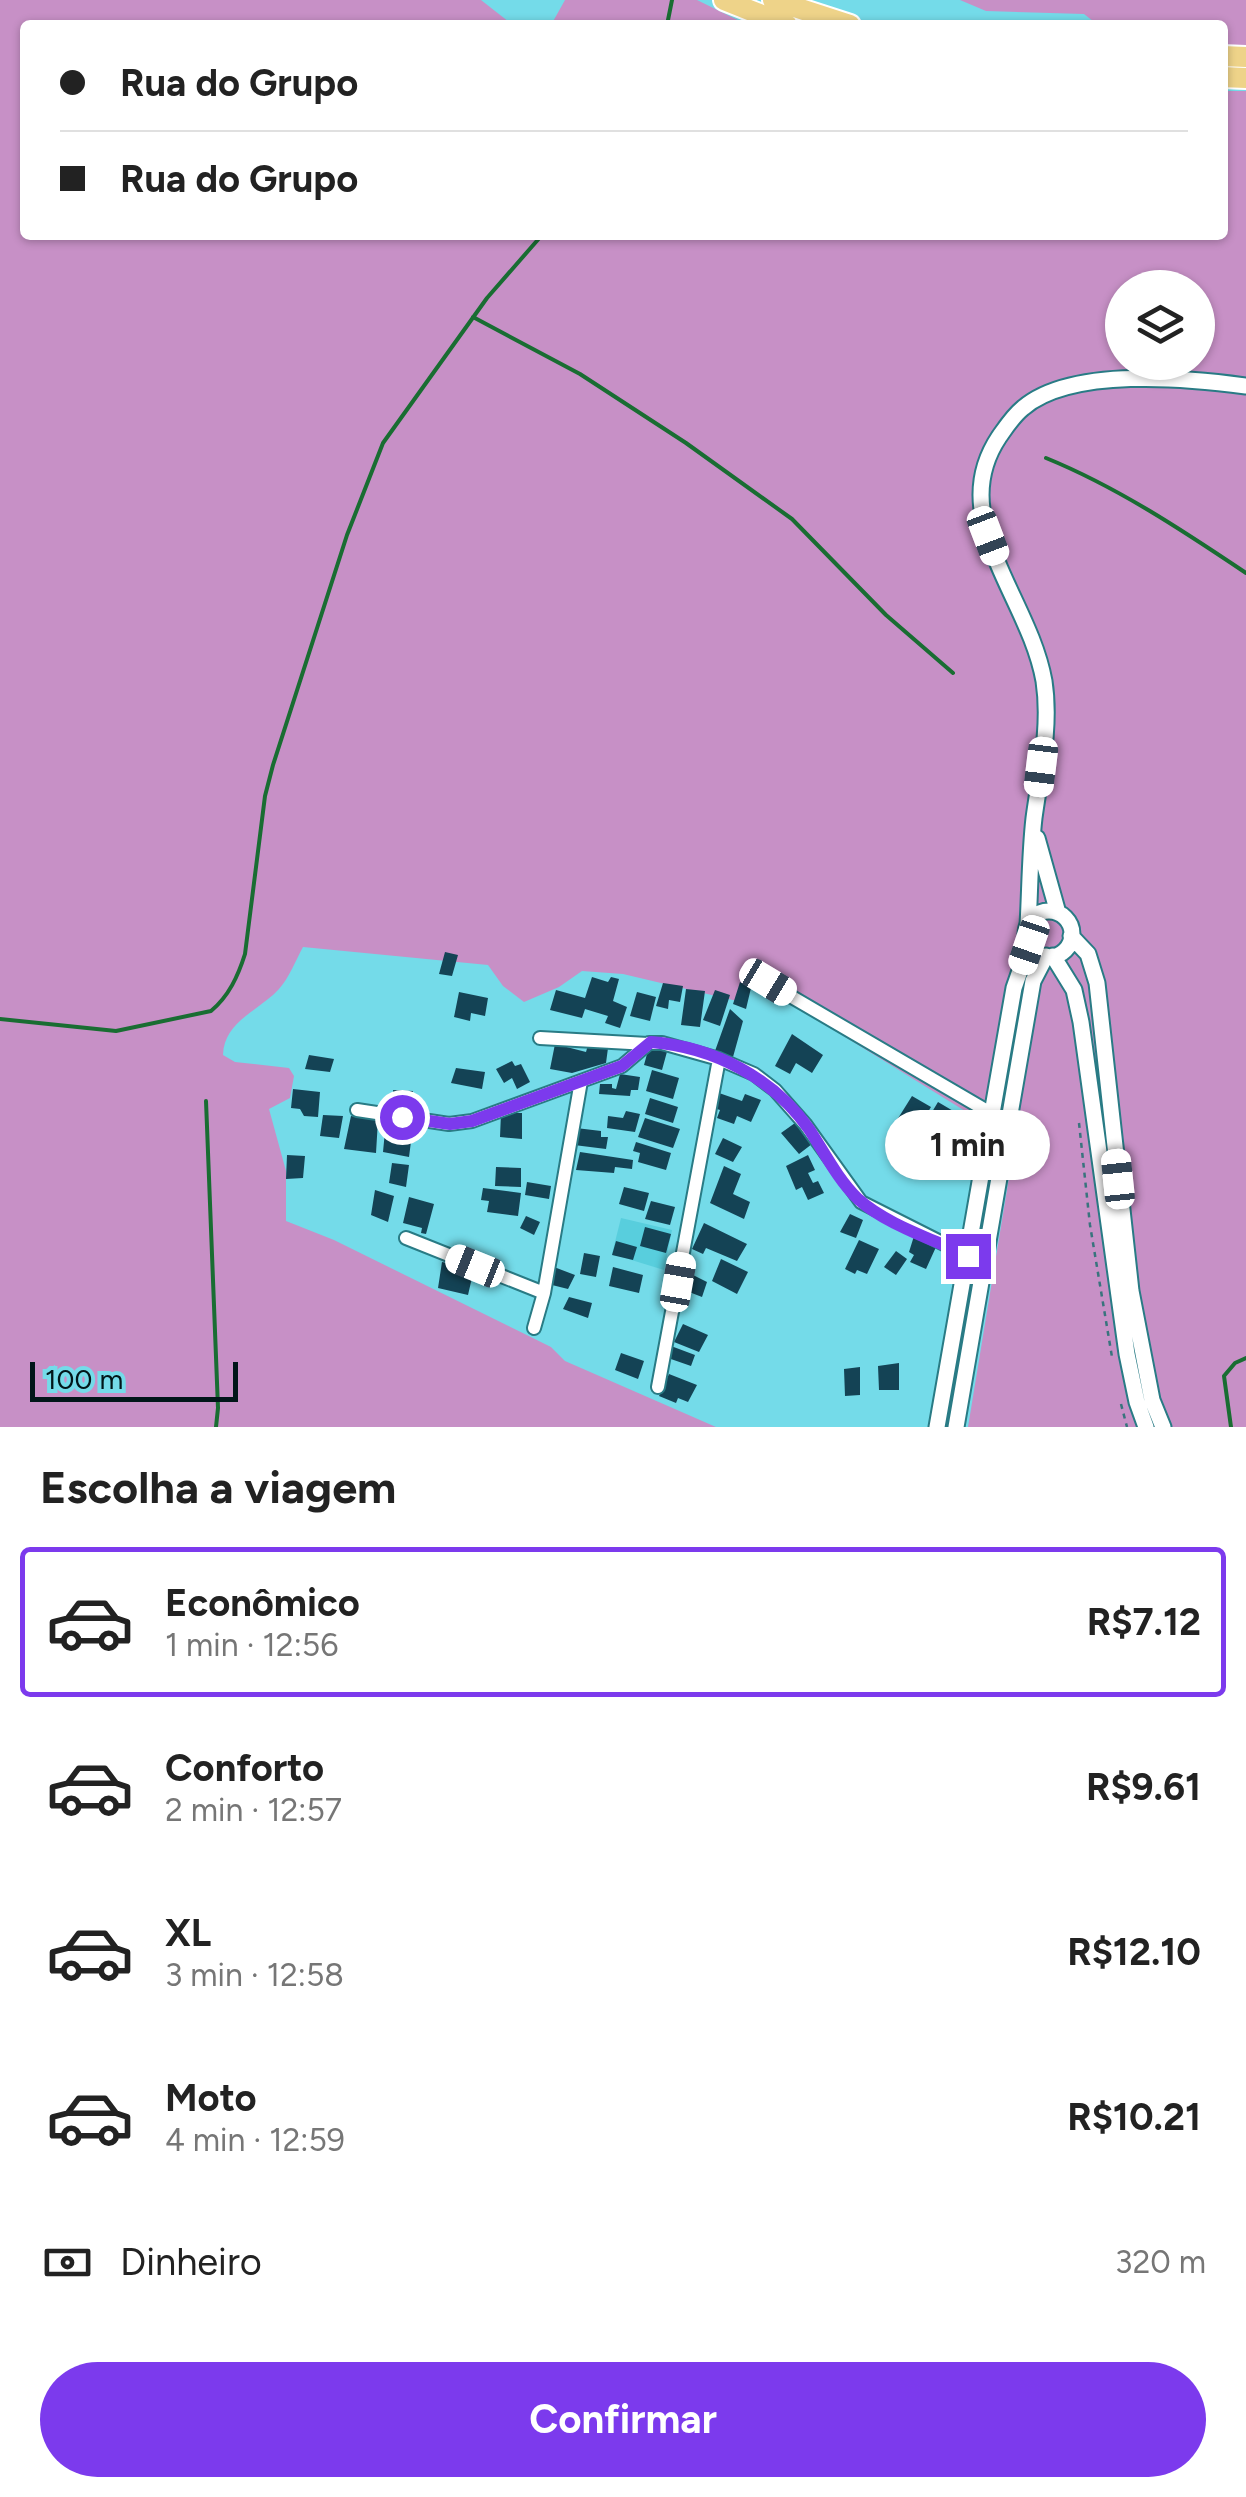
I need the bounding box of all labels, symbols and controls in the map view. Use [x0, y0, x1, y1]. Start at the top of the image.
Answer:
text: Rua do Grupo [120, 60, 358, 106]
text: Rua do Grupo [120, 156, 358, 202]
map controls [1105, 270, 1215, 380]
button: layers [1105, 270, 1215, 380]
car [963, 503, 1013, 569]
car [1022, 735, 1060, 799]
car [1005, 912, 1053, 978]
car [735, 954, 801, 1010]
route start [380, 1095, 425, 1140]
callout: 1 min [886, 1111, 1050, 1181]
text: 1 min [930, 1126, 1005, 1164]
car [1100, 1148, 1136, 1210]
route end [946, 1234, 991, 1279]
car [442, 1241, 508, 1291]
car [658, 1250, 698, 1314]
scale bar [30, 1357, 238, 1402]
text: 100 m [45, 1362, 123, 1396]
text: Escolha a viagem [40, 1460, 396, 1514]
icon: car [45, 1577, 135, 1667]
text: Econômico [165, 1580, 360, 1626]
text: R$7.12 [1087, 1599, 1201, 1645]
text: 1 min · 12:56 [165, 1626, 338, 1664]
icon: car [45, 1742, 135, 1832]
text: Conforto [165, 1745, 324, 1791]
text: R$9.61 [1086, 1764, 1201, 1810]
text: 2 min · 12:57 [165, 1791, 342, 1829]
icon: car [45, 1907, 135, 1997]
text: XL [165, 1910, 211, 1956]
text: R$12.10 [1067, 1929, 1201, 1975]
text: 3 min · 12:58 [165, 1956, 344, 1994]
icon: car [45, 2072, 135, 2162]
text: Moto [165, 2075, 257, 2121]
text: R$10.21 [1067, 2094, 1201, 2140]
text: 4 min · 12:59 [165, 2121, 345, 2159]
icon: cash [40, 2235, 95, 2290]
text: Dinheiro [120, 2239, 262, 2285]
text: 320 m [1115, 2243, 1206, 2281]
button: Confirmar [40, 2362, 1206, 2477]

